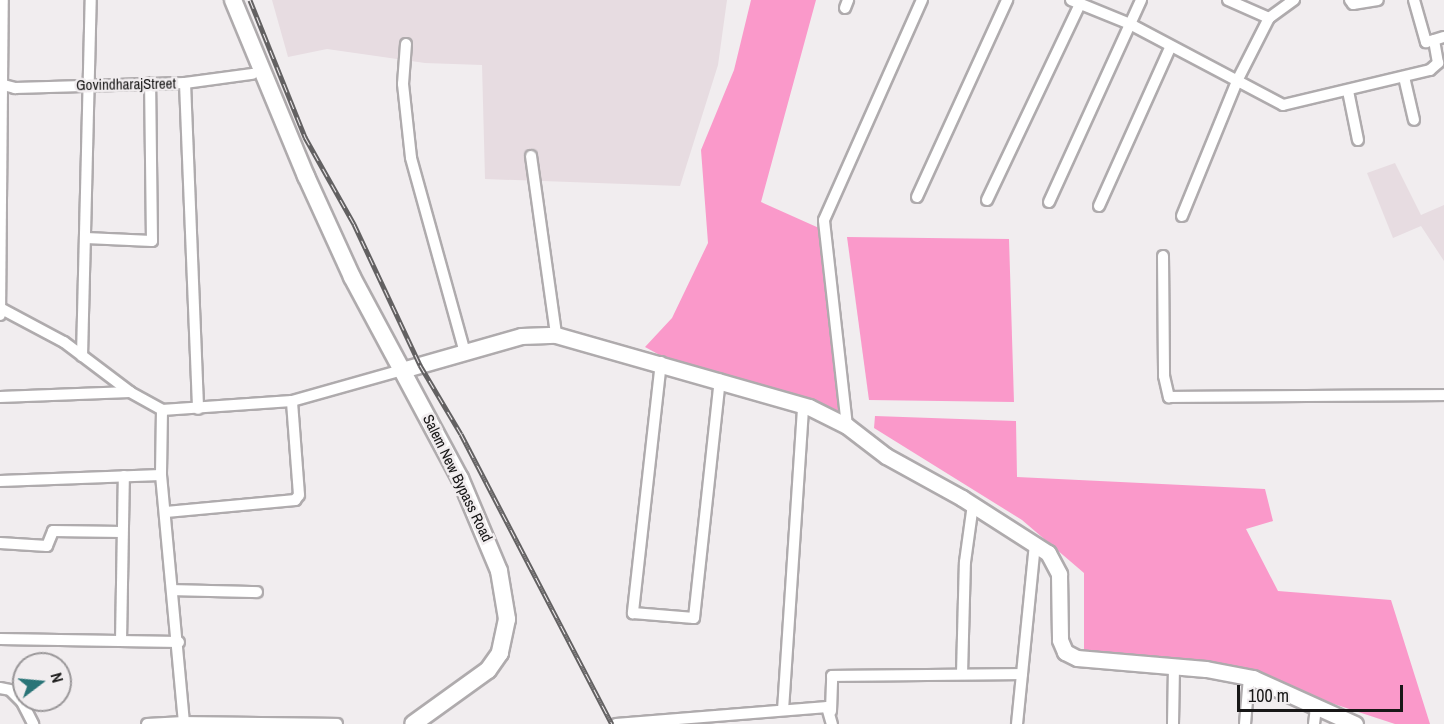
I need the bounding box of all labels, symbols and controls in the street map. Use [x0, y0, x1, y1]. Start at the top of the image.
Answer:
street label: GovindharajStreet [76, 74, 176, 94]
street label: Salem New Bypass Road [419, 411, 497, 545]
north arrow [12, 652, 72, 712]
text: N [45, 670, 69, 685]
scale bar [1240, 673, 1406, 711]
text: 100 m [1248, 683, 1289, 708]

